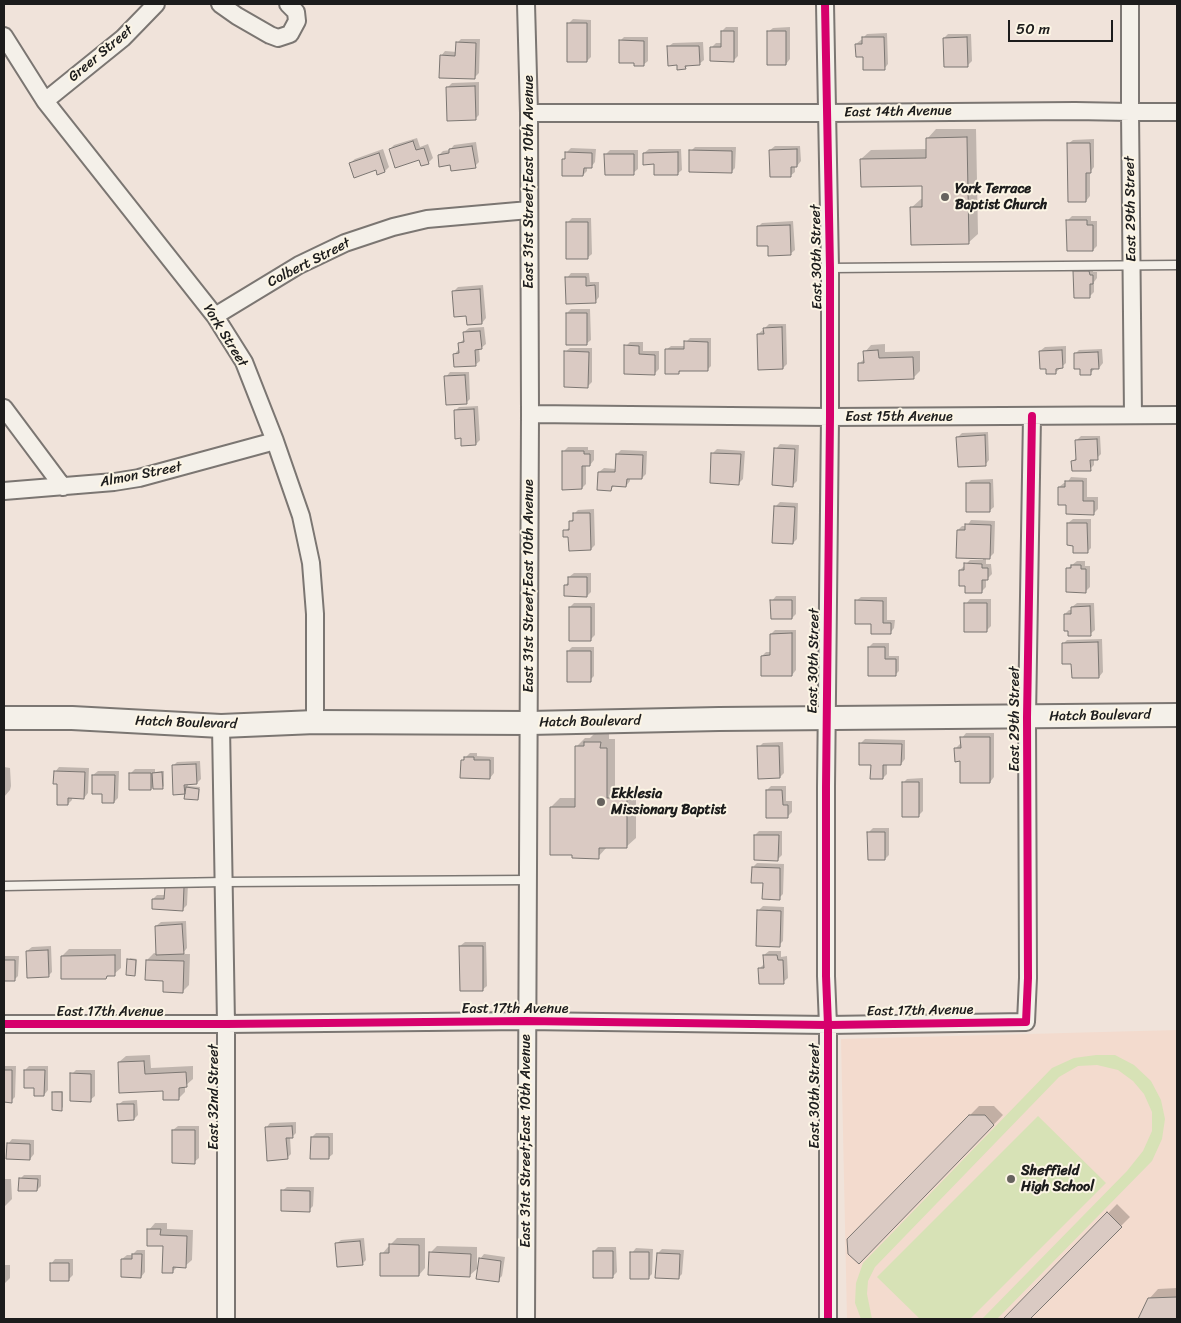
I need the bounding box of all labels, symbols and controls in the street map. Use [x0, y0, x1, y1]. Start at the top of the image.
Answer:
scale bar [1011, 10, 1116, 42]
text: 50 m [1016, 16, 1050, 42]
street label: Greer Street [65, 22, 137, 86]
street label: East 31st Street;East 10th Avenue [521, 75, 537, 289]
street label: East 14th Avenue [844, 103, 952, 121]
street label: East 29th Street [1122, 156, 1140, 262]
place label: York Terrace Baptist Church [955, 181, 1047, 213]
marker: York Terrace Baptist Church [939, 191, 951, 203]
street label: East 30th Street [808, 204, 826, 310]
street label: Colbert Street [265, 235, 353, 291]
street label: York Street [199, 302, 251, 370]
street label: East 15th Avenue [845, 409, 953, 425]
street label: Almon Street [99, 459, 183, 491]
street label: East 31st Street;East 10th Avenue [521, 479, 537, 693]
street label: East 30th Street [805, 608, 823, 714]
street label: East 29th Street [1007, 666, 1023, 772]
street label: Hatch Boulevard [1049, 707, 1151, 725]
street label: Hatch Boulevard [135, 713, 237, 733]
street label: Hatch Boulevard [539, 713, 641, 731]
place label: Ekklesia Missionary Baptist [611, 786, 726, 819]
marker: Ekklesia Missionary Baptist [595, 796, 607, 808]
street label: East 17th Avenue [462, 1001, 568, 1017]
street label: East 17th Avenue [866, 1002, 974, 1020]
street label: East 17th Avenue [57, 1004, 163, 1020]
street label: East 31st Street;East 10th Avenue [518, 1034, 534, 1248]
street label: East 30th Street [807, 1043, 823, 1149]
street label: East 32nd Street [206, 1044, 222, 1150]
place label: Sheffield High School [1021, 1163, 1094, 1196]
marker: Sheffield High School [1005, 1173, 1017, 1185]

